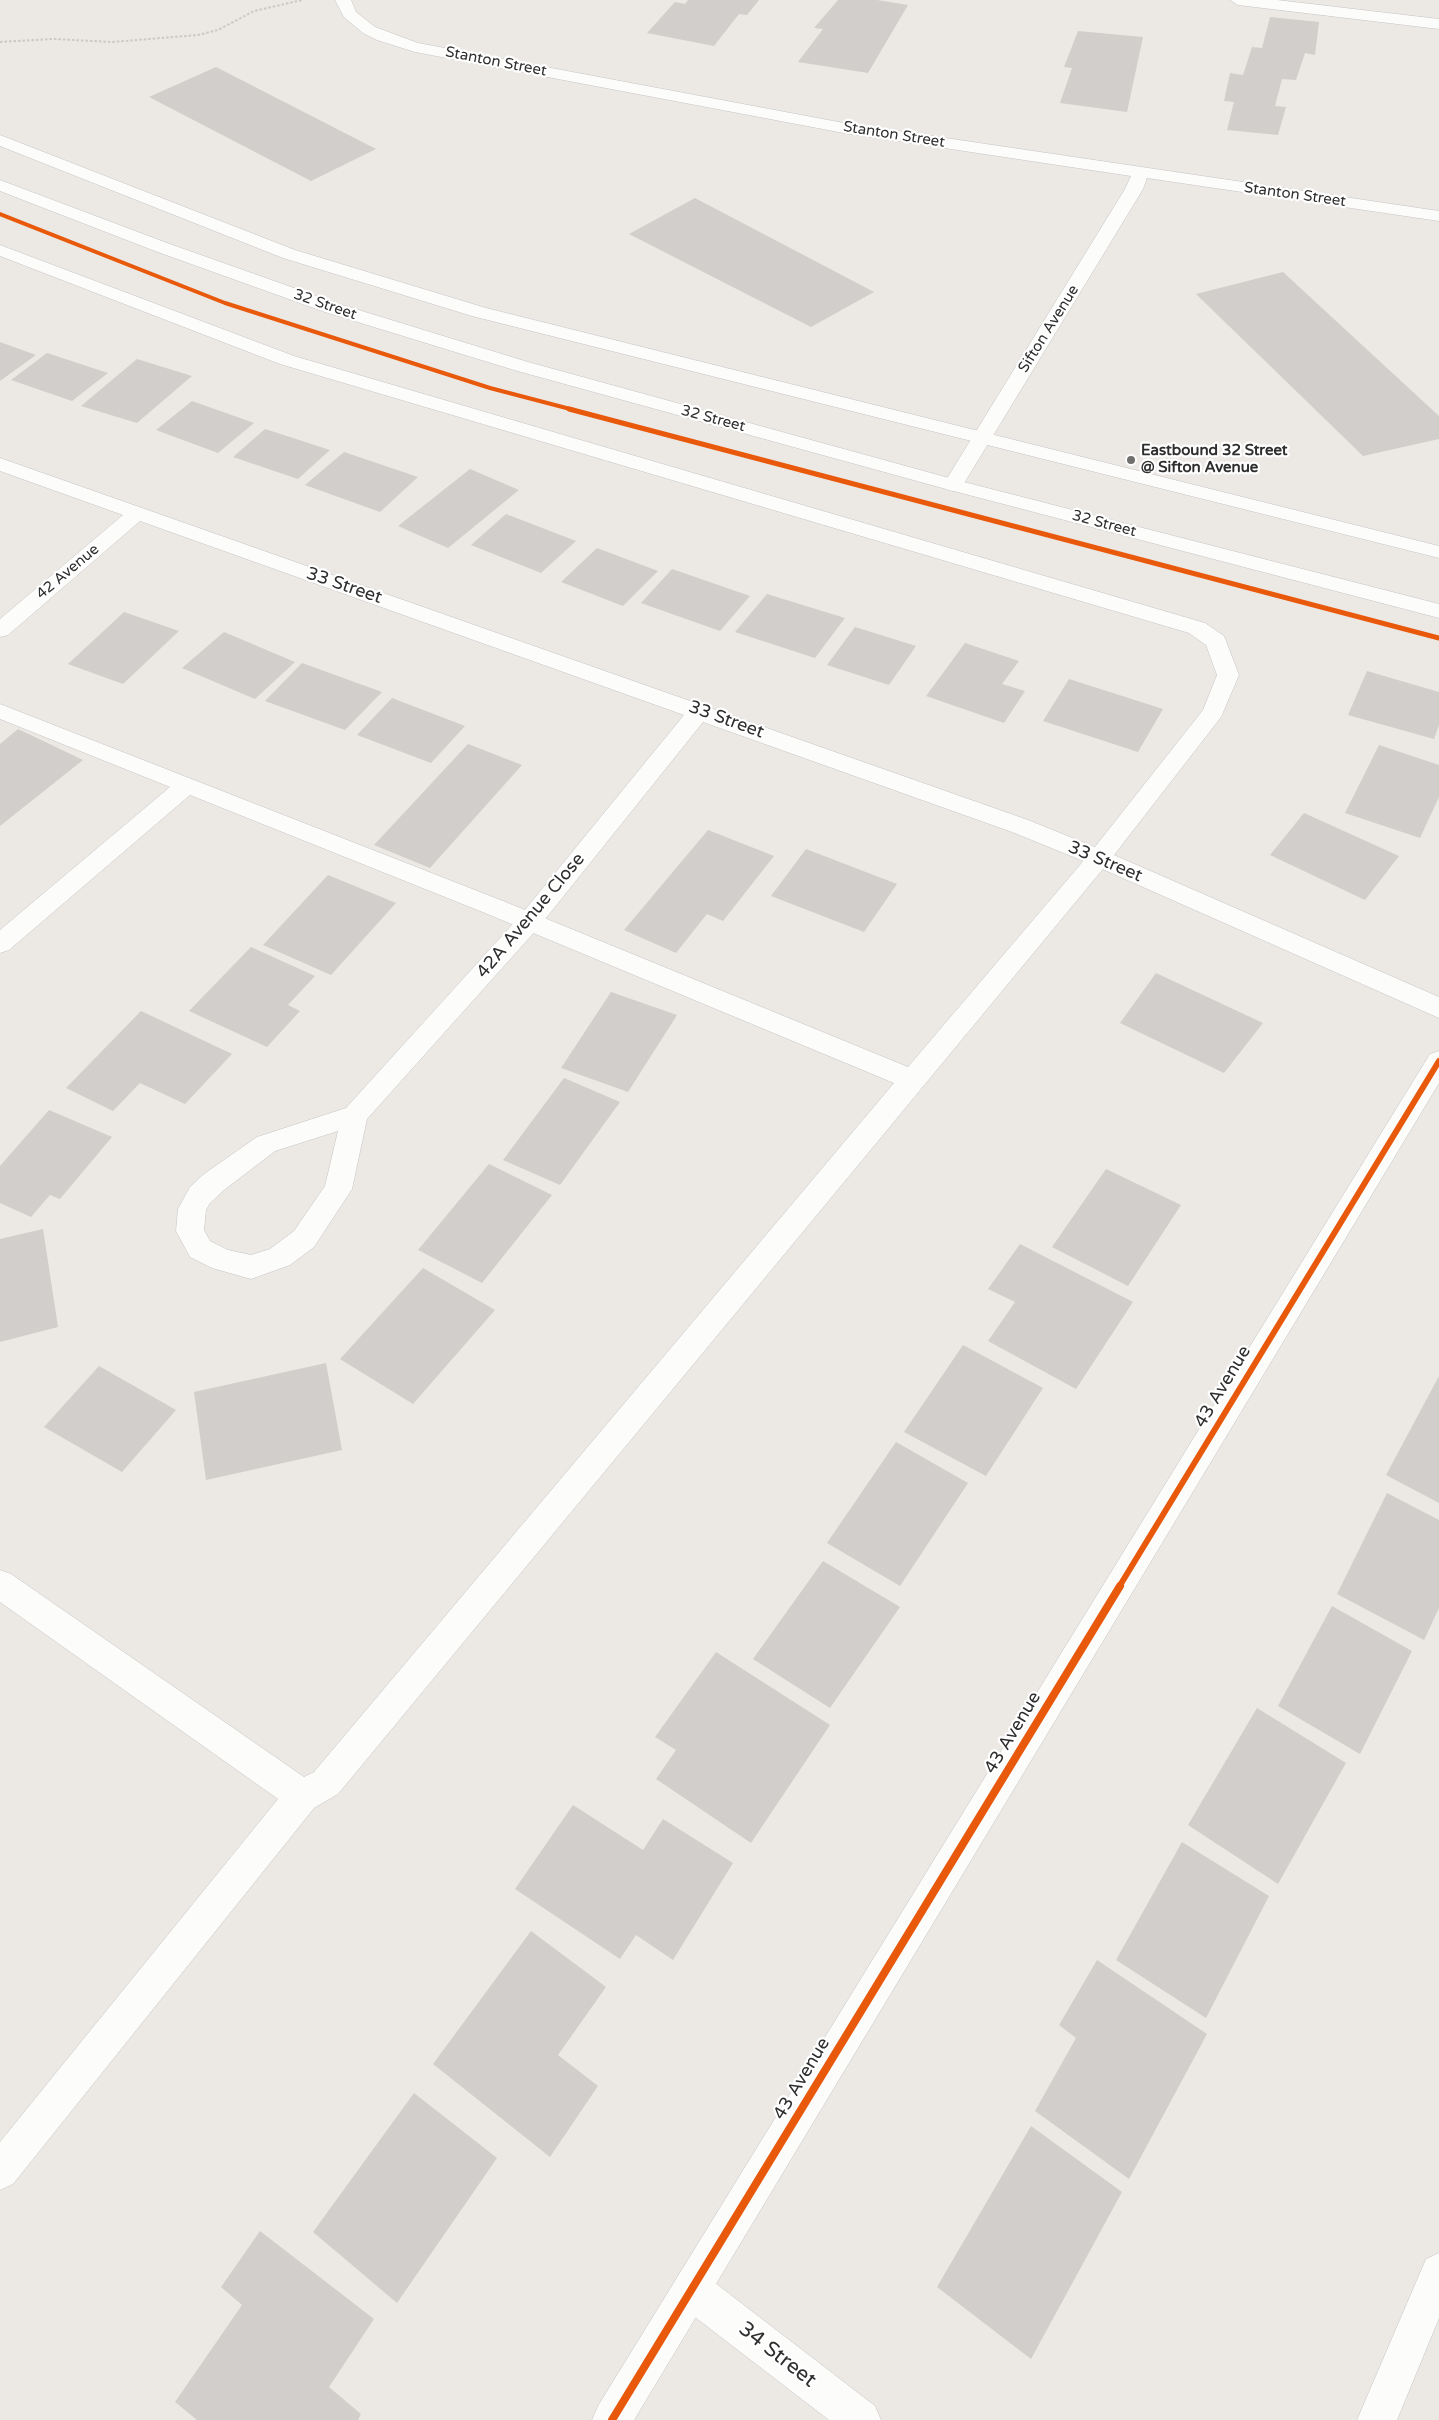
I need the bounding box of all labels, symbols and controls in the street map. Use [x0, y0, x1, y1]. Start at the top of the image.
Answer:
street label: Stanton Street [444, 43, 548, 81]
street label: Stanton Street [842, 118, 946, 152]
street label: Stanton Street [1243, 179, 1347, 211]
street label: Sifton Avenue [1015, 282, 1083, 376]
street label: 32 Street [291, 286, 359, 324]
street label: 32 Street [679, 402, 747, 436]
place label: Eastbound 32 Street @ Sifton Avenue [1141, 442, 1288, 477]
marker: Eastbound 32 Street @ Sifton Avenue [1125, 454, 1137, 466]
street label: 32 Street [1070, 507, 1138, 541]
street label: 42 Avenue [33, 541, 103, 603]
street label: 33 Street [303, 563, 385, 609]
street label: 33 Street [685, 696, 767, 744]
street label: 33 Street [1065, 837, 1145, 887]
street label: 42A Avenue Close [472, 849, 590, 983]
street label: 43 Avenue [1190, 1342, 1256, 1432]
street label: 43 Avenue [980, 1688, 1046, 1778]
street label: 43 Avenue [769, 2034, 835, 2124]
street label: 34 Street [733, 2317, 821, 2393]

